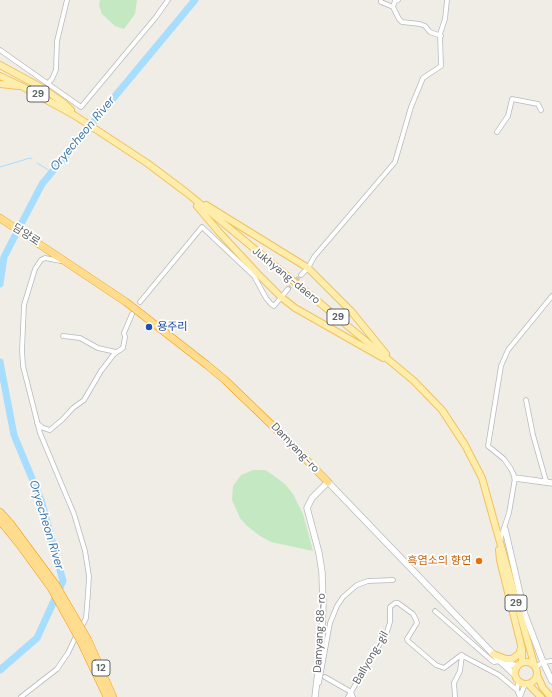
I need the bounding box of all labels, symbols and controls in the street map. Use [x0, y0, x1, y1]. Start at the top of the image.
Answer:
road number: 29 [27, 86, 49, 102]
water label: Oryecheon River [48, 94, 118, 174]
street label: 담양로 [10, 221, 42, 249]
street label: Jukhyang-daero [250, 245, 322, 307]
road number: 29 [327, 309, 349, 325]
place label: 용주리 [157, 320, 187, 334]
marker: 용주리 [144, 322, 154, 332]
street label: Damyang-ro [268, 420, 322, 476]
water label: Oryecheon River [26, 479, 66, 571]
place label: 흑염소의 향연 [407, 554, 471, 568]
marker: 흑염소의 향연 [474, 556, 484, 566]
street label: Damyang 88-ro [311, 593, 329, 673]
road number: 29 [505, 595, 527, 611]
street label: Ballyong-gil [350, 629, 392, 687]
road number: 12 [92, 660, 110, 676]

